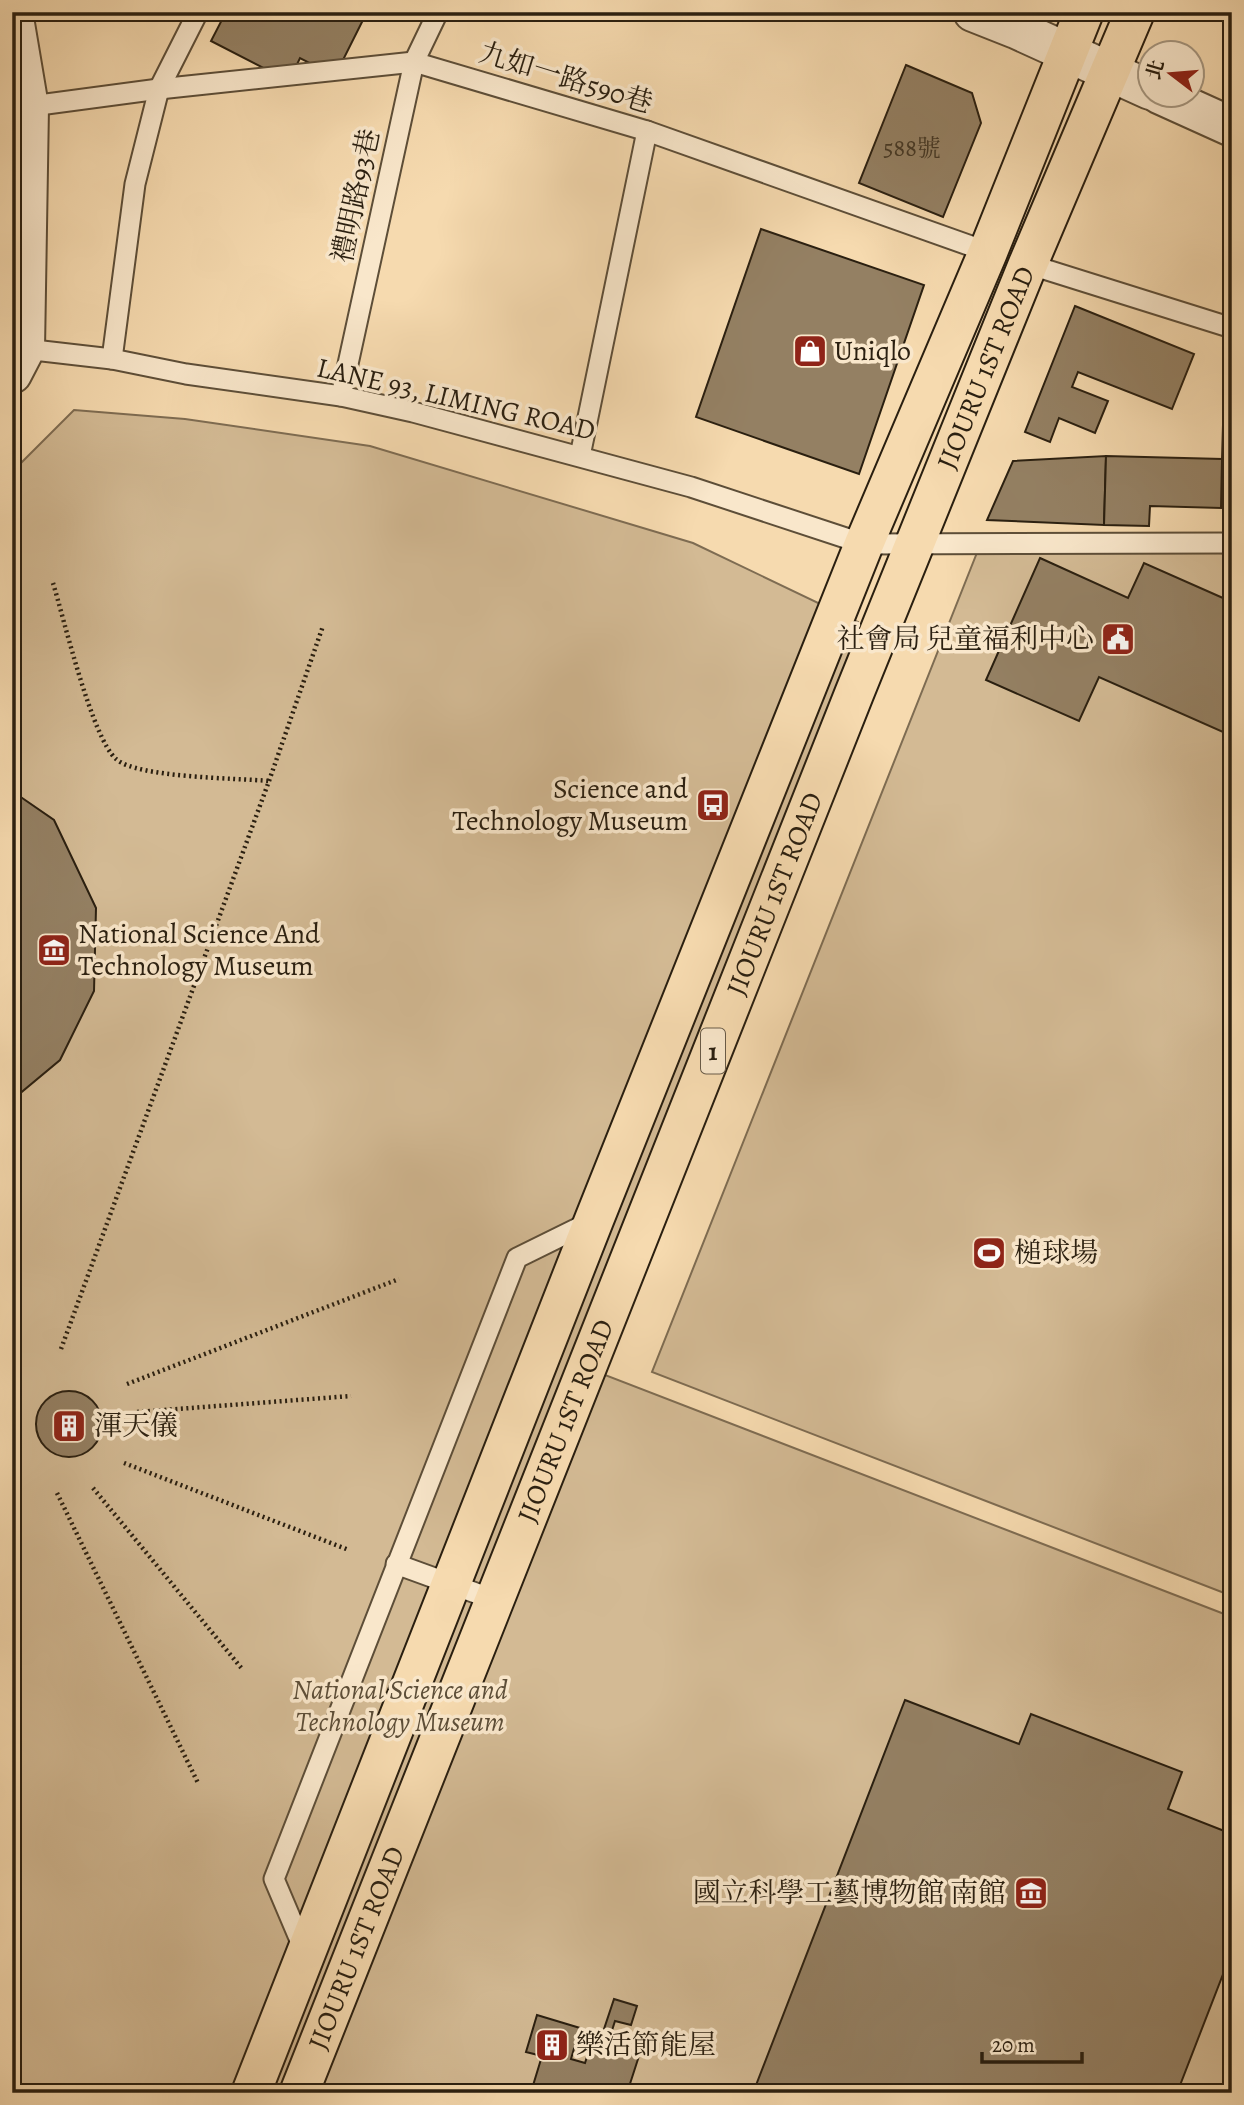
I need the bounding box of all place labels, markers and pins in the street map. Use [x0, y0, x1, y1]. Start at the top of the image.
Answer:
shop icon: Uniqlo [791, 332, 829, 370]
place label: Uniqlo [834, 332, 911, 370]
place label: 社會局 兒童福利中心 [836, 620, 1094, 658]
public building icon: 社會局 兒童福利中心 [1099, 620, 1137, 658]
place label: Science and Technology Museum [452, 770, 689, 840]
bus stop icon: Science and Technology Museum [694, 786, 732, 824]
place label: National Science And Technology Museum [78, 915, 321, 985]
museum icon: National Science And Technology Museum [35, 931, 73, 969]
sports icon: 槌球場 [970, 1234, 1008, 1272]
place label: 槌球場 [1014, 1234, 1098, 1272]
building icon: 渾天儀 [50, 1407, 88, 1445]
place label: 渾天儀 [94, 1407, 178, 1445]
place label: 國立科學工藝博物館 南館 [692, 1874, 1006, 1912]
museum icon: 國立科學工藝博物館 南館 [1012, 1874, 1050, 1912]
building icon: 樂活節能屋 [533, 2026, 571, 2064]
place label: 樂活節能屋 [576, 2026, 716, 2064]

